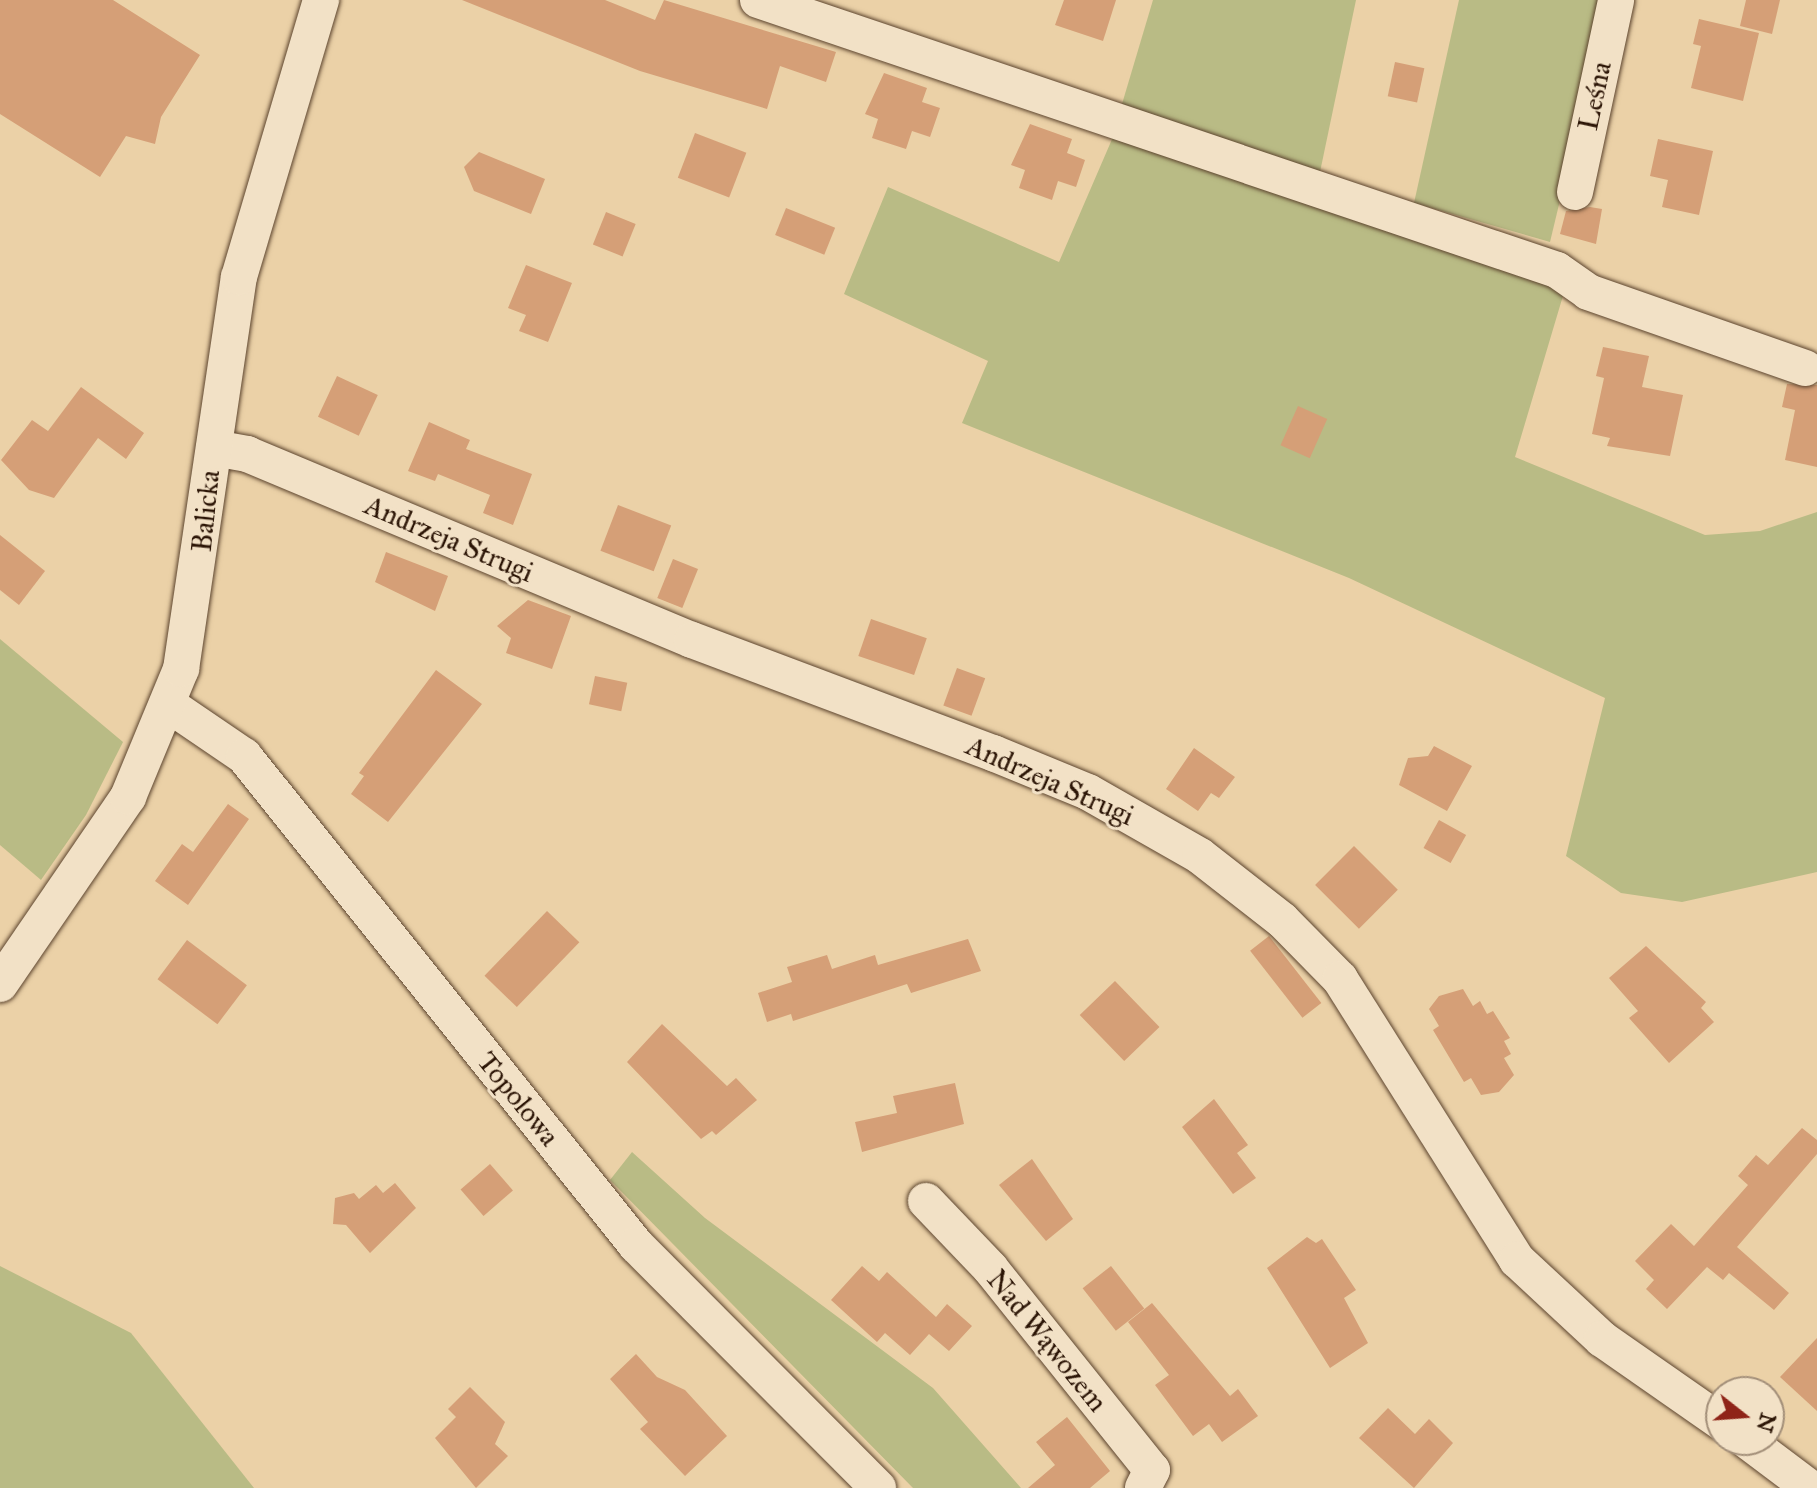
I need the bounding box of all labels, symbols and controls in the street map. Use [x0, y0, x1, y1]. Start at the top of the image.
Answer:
street label: Leśna [1571, 58, 1619, 134]
street label: Balicka [185, 468, 227, 554]
street label: Andrzeja Strugi [360, 488, 538, 590]
street label: Andrzeja Strugi [961, 729, 1139, 833]
street label: Topolowa [470, 1045, 566, 1153]
street label: Nad Wąwozem [980, 1263, 1114, 1419]
north arrow [1705, 1376, 1785, 1456]
text: N [1751, 1410, 1782, 1435]

